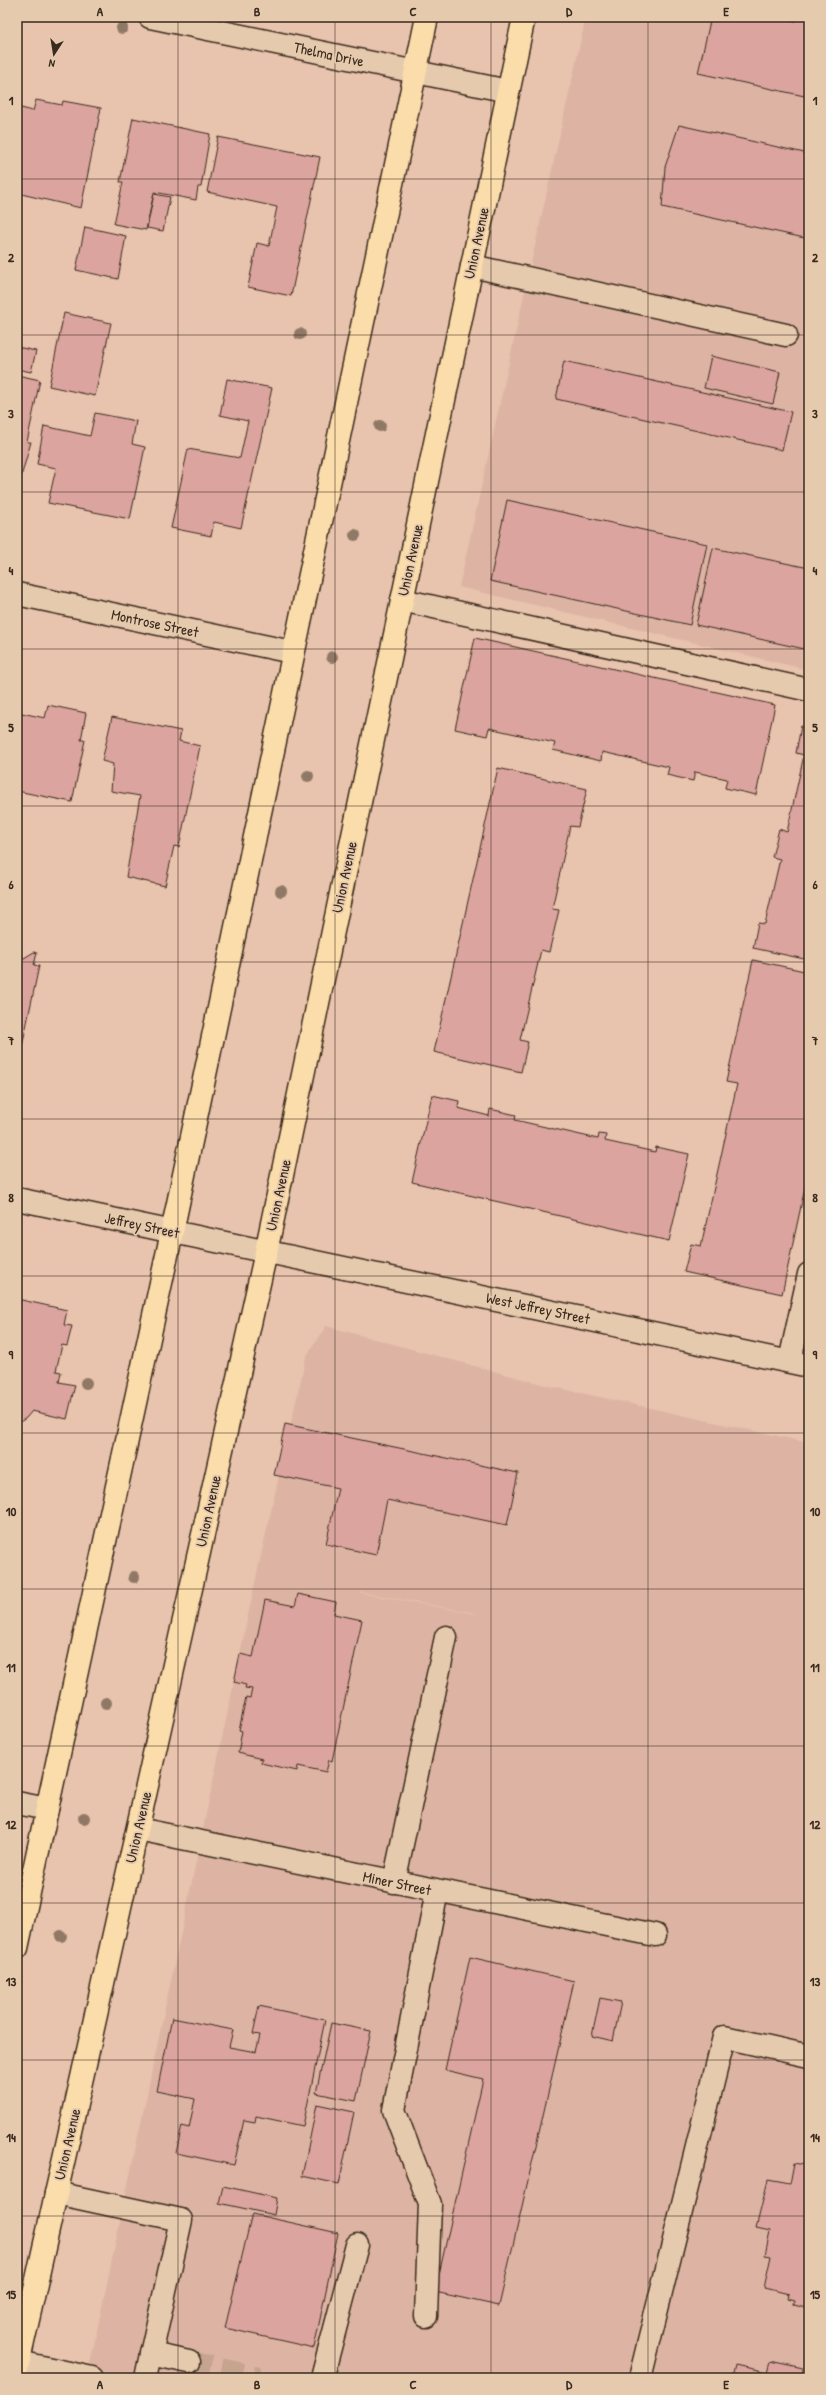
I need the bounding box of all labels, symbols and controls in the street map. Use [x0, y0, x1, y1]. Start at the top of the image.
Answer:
text: A [97, 2, 104, 20]
text: B [254, 2, 261, 20]
text: C [409, 2, 417, 20]
text: D [566, 2, 573, 20]
text: E [723, 2, 729, 20]
north arrow [34, 34, 74, 74]
street label: Thelma Drive [292, 36, 366, 72]
text: N [47, 56, 56, 71]
text: 1 [9, 91, 14, 109]
text: 1 [813, 91, 818, 109]
street label: Union Avenue [458, 205, 494, 281]
text: 2 [8, 248, 15, 266]
text: 2 [812, 248, 819, 266]
text: 3 [8, 404, 14, 422]
text: 3 [812, 404, 818, 422]
street label: Union Avenue [392, 522, 428, 598]
text: 4 [9, 561, 14, 579]
text: 4 [813, 561, 818, 579]
street label: Montrose Street [109, 603, 201, 643]
text: 5 [8, 718, 14, 736]
text: 5 [812, 718, 818, 736]
street label: Union Avenue [326, 839, 362, 915]
text: 6 [8, 875, 14, 893]
text: 6 [812, 875, 818, 893]
text: 7 [7, 1031, 15, 1049]
text: 7 [811, 1031, 819, 1049]
street label: Union Avenue [260, 1157, 296, 1233]
text: 8 [8, 1188, 14, 1206]
text: 8 [812, 1188, 818, 1206]
street label: Jeffrey Street [103, 1207, 182, 1243]
street label: West Jeffrey Street [484, 1287, 593, 1329]
text: 9 [9, 1345, 14, 1363]
text: 9 [813, 1345, 818, 1363]
street label: Union Avenue [190, 1473, 226, 1549]
text: 10 [6, 1502, 16, 1520]
text: 10 [810, 1502, 820, 1520]
text: 11 [6, 1658, 16, 1676]
text: 11 [810, 1658, 820, 1676]
street label: Union Avenue [120, 1789, 156, 1865]
text: 12 [6, 1815, 17, 1833]
text: 12 [810, 1815, 821, 1833]
street label: Miner Street [361, 1866, 434, 1901]
text: 13 [6, 1972, 16, 1990]
text: 13 [810, 1972, 820, 1990]
street label: Union Avenue [49, 2106, 85, 2182]
text: 14 [6, 2128, 16, 2146]
text: 14 [810, 2128, 820, 2146]
text: 15 [6, 2285, 17, 2303]
text: 15 [810, 2285, 821, 2303]
text: A [97, 2375, 104, 2393]
text: B [254, 2375, 261, 2393]
text: C [409, 2375, 417, 2393]
text: D [566, 2375, 573, 2393]
text: E [723, 2375, 729, 2393]

